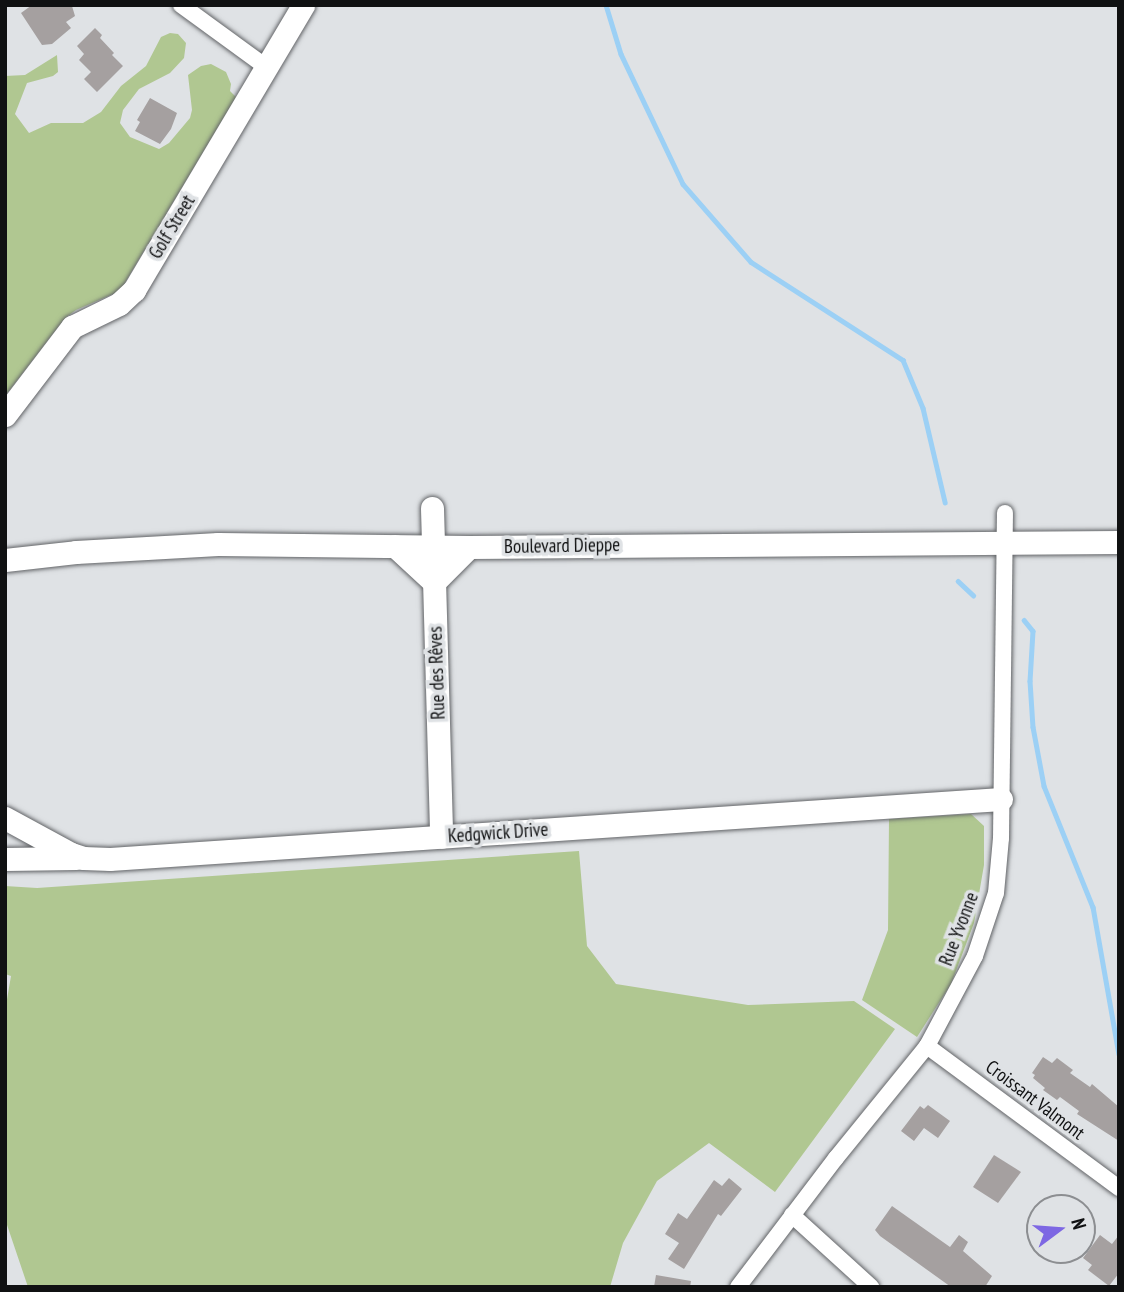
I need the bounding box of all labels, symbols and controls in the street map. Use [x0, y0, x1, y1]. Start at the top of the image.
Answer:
street label: Golf Street [144, 191, 200, 263]
street label: Boulevard Dieppe [504, 534, 620, 558]
street label: Rue des Rêves [424, 626, 450, 720]
street label: Kedgwick Drive [447, 818, 549, 848]
street label: Rue Yvonne [935, 889, 983, 969]
street label: Croissant Valmont [981, 1055, 1089, 1145]
north arrow [1026, 1194, 1096, 1264]
text: N [1066, 1216, 1092, 1232]

